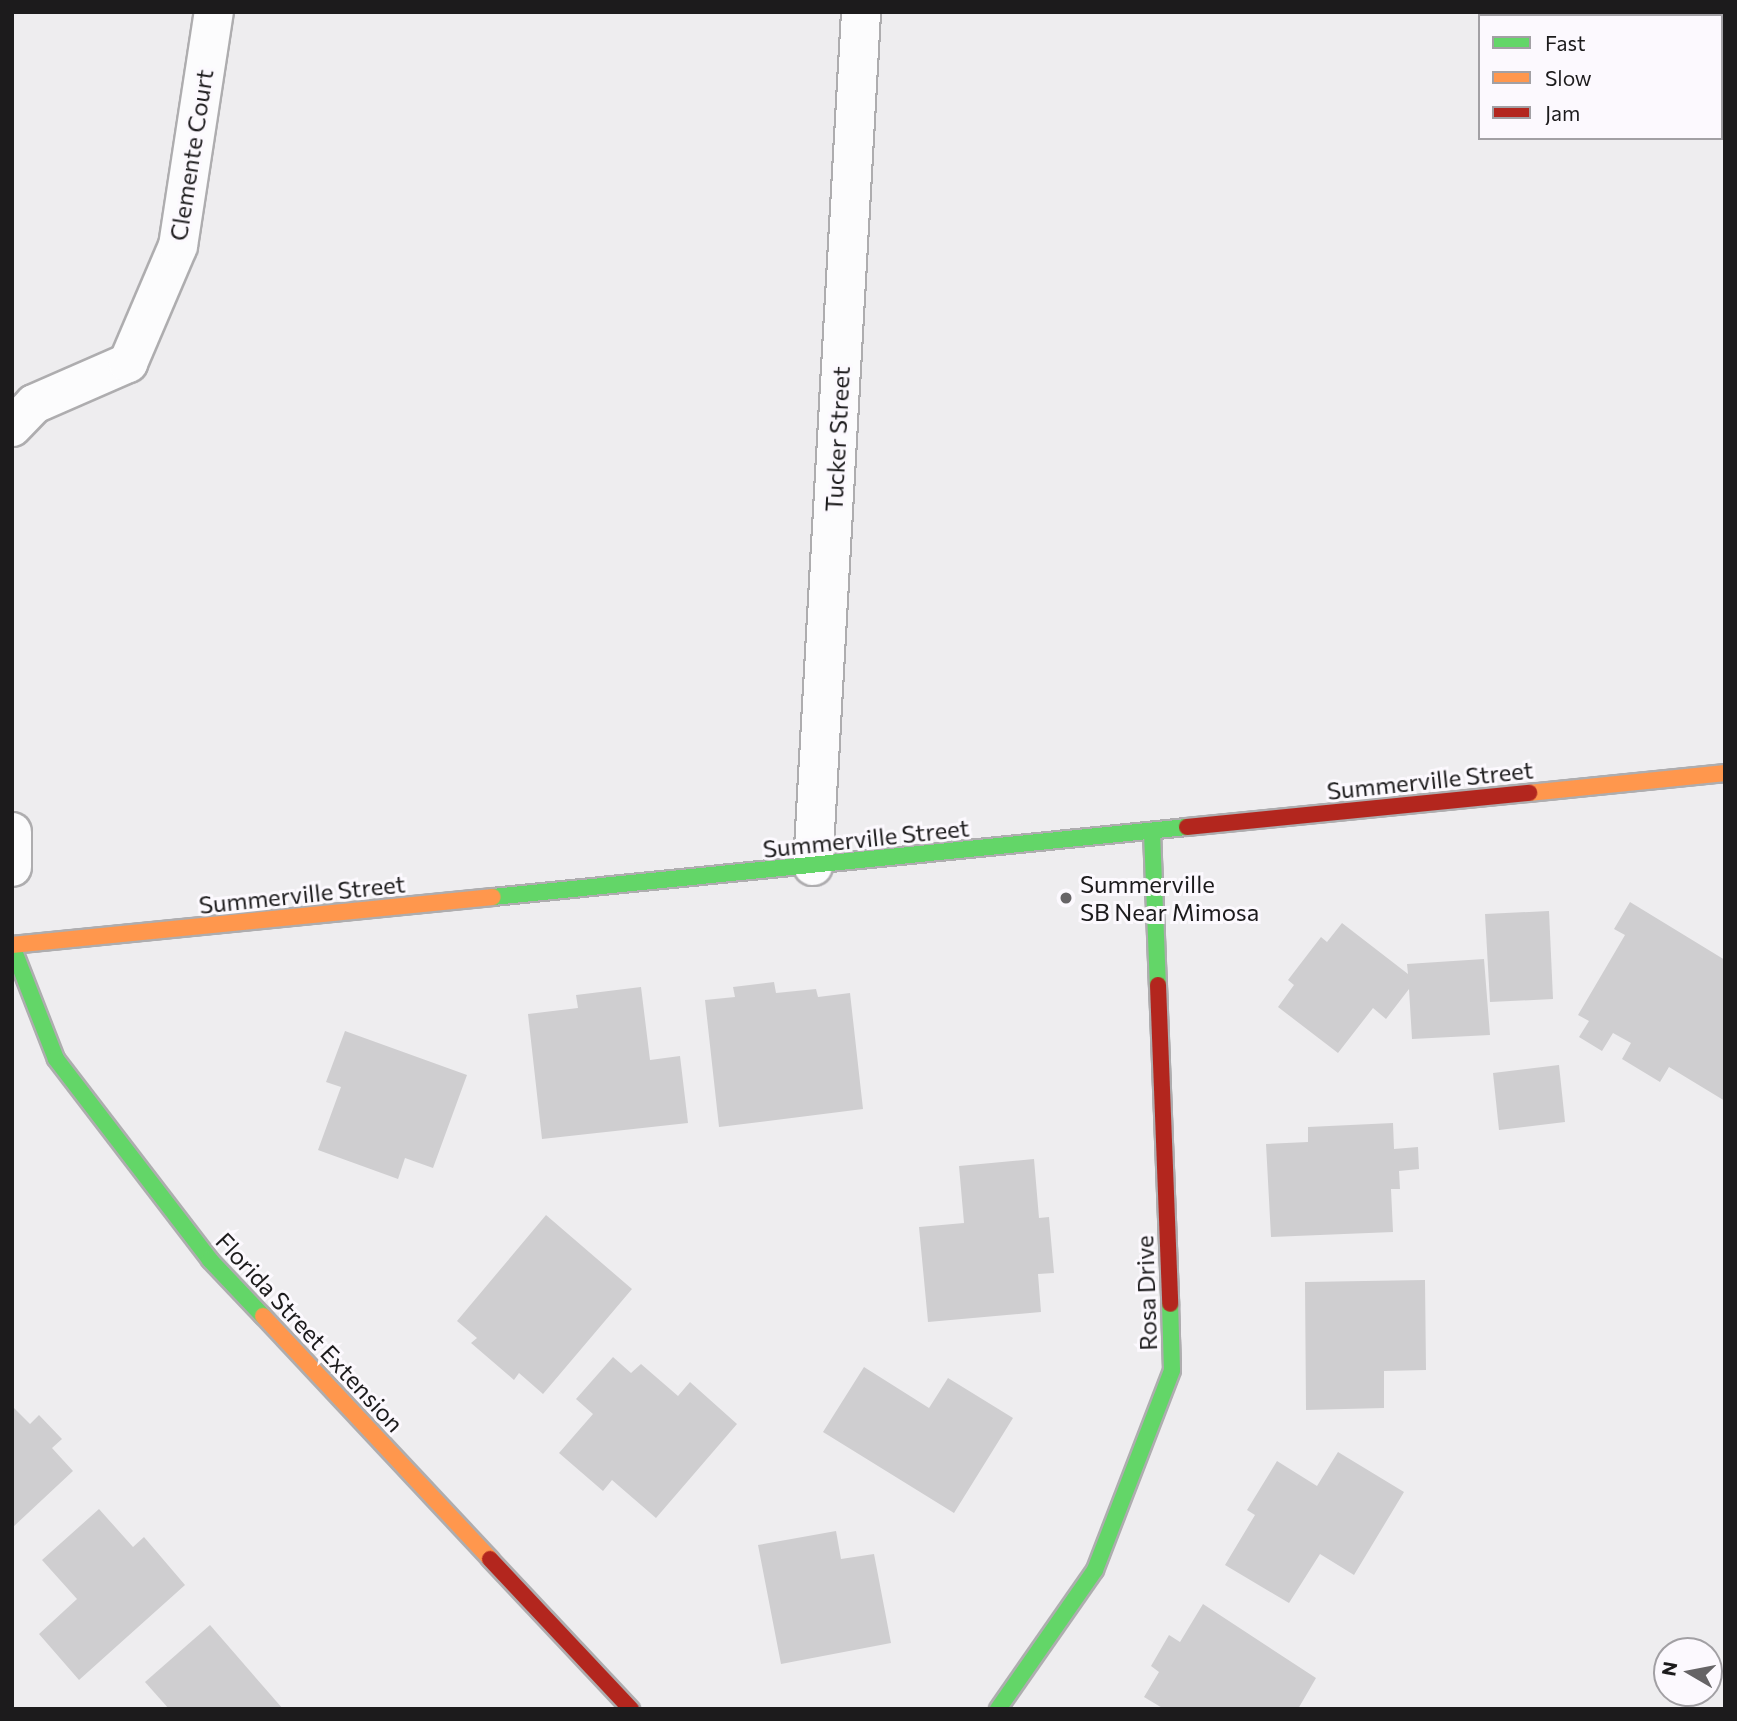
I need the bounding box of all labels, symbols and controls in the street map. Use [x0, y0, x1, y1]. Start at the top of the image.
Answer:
legend [1478, 14, 1723, 140]
text: Fast [1545, 30, 1586, 55]
text: Slow [1545, 65, 1592, 90]
street label: Clemente Court [163, 67, 219, 243]
text: Jam [1545, 100, 1580, 125]
street label: Tucker Street [819, 365, 855, 513]
street label: Summerville Street [1325, 755, 1535, 805]
street label: Summerville Street [761, 813, 971, 863]
street label: Summerville Street [197, 869, 407, 919]
place label: Summerville SB Near Mimosa [1080, 870, 1259, 926]
marker: Summerville SB Near Mimosa [1058, 890, 1074, 906]
street label: Florida Street Extension [210, 1226, 410, 1438]
street label: Rosa Drive [1130, 1235, 1162, 1351]
north arrow [1653, 1637, 1723, 1707]
text: N [1656, 1660, 1681, 1678]

